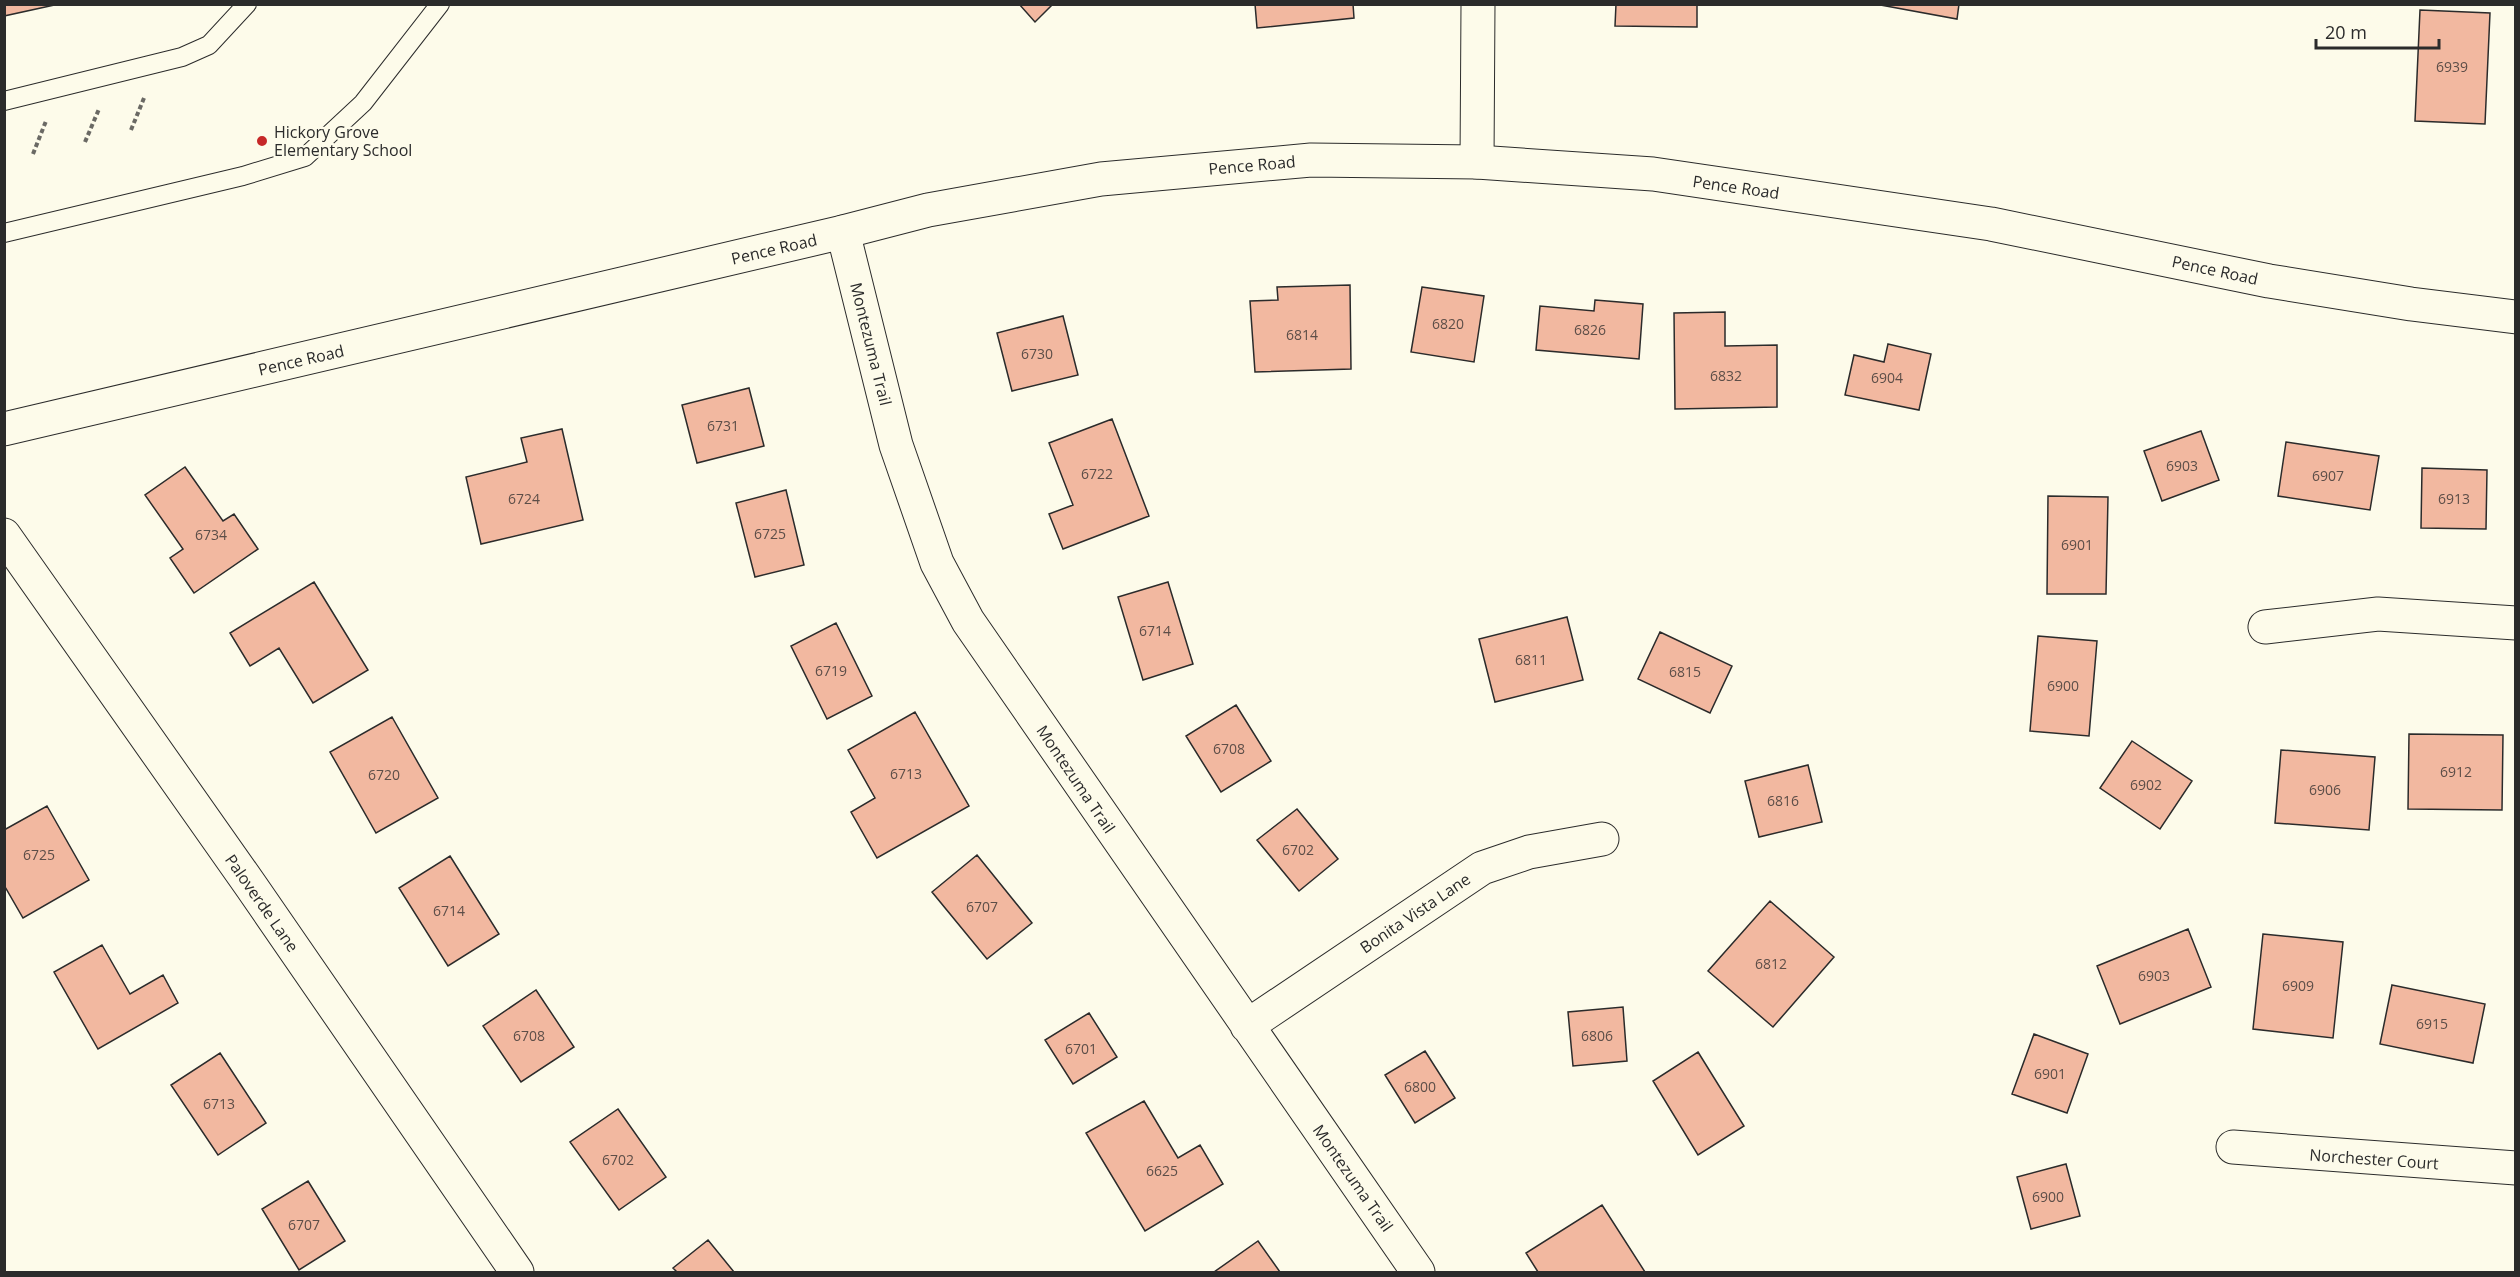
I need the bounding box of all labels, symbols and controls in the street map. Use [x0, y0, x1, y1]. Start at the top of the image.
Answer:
scale bar [2316, 12, 2439, 50]
text: 20 m [2325, 20, 2367, 44]
house number: 6939 [2436, 57, 2468, 76]
place label: Hickory Grove Elementary School [274, 121, 412, 161]
marker: Hickory Grove Elementary School [255, 134, 269, 148]
street label: Pence Road [1208, 150, 1296, 180]
street label: Pence Road [1691, 170, 1781, 204]
street label: Pence Road [729, 228, 819, 270]
street label: Pence Road [2170, 250, 2260, 290]
street label: Montezuma Trail [845, 280, 897, 408]
house number: 6820 [1432, 314, 1464, 333]
house number: 6826 [1574, 320, 1606, 339]
house number: 6814 [1286, 325, 1318, 344]
street label: Pence Road [256, 339, 346, 381]
house number: 6730 [1021, 344, 1053, 363]
house number: 6832 [1710, 366, 1742, 385]
house number: 6904 [1871, 368, 1903, 387]
house number: 6731 [707, 416, 739, 435]
house number: 6903 [2166, 456, 2198, 475]
house number: 6722 [1081, 464, 1113, 483]
house number: 6907 [2312, 466, 2344, 485]
house number: 6724 [508, 489, 540, 508]
house number: 6913 [2438, 489, 2470, 508]
house number: 6725 [754, 524, 786, 543]
house number: 6734 [195, 525, 227, 544]
house number: 6901 [2061, 535, 2093, 554]
house number: 6714 [1139, 621, 1171, 640]
house number: 6811 [1515, 650, 1547, 669]
house number: 6719 [815, 661, 847, 680]
house number: 6815 [1669, 662, 1701, 681]
house number: 6900 [2047, 676, 2079, 695]
street label: Montezuma Trail [1032, 721, 1120, 837]
house number: 6708 [1213, 739, 1245, 758]
house number: 6912 [2440, 762, 2472, 781]
house number: 6713 [890, 764, 922, 783]
house number: 6720 [368, 765, 400, 784]
house number: 6902 [2130, 775, 2162, 794]
house number: 6906 [2309, 780, 2341, 799]
house number: 6816 [1767, 791, 1799, 810]
house number: 6702 [1282, 840, 1314, 859]
house number: 6725 [23, 845, 55, 864]
street label: Paloverde Lane [220, 850, 304, 956]
street label: Bonita Vista Lane [1356, 868, 1474, 958]
house number: 6707 [966, 897, 998, 916]
house number: 6714 [433, 901, 465, 920]
house number: 6812 [1755, 954, 1787, 973]
house number: 6903 [2138, 966, 2170, 985]
house number: 6909 [2282, 976, 2314, 995]
house number: 6915 [2416, 1014, 2448, 1033]
house number: 6708 [513, 1026, 545, 1045]
house number: 6806 [1581, 1026, 1613, 1045]
house number: 6701 [1065, 1039, 1097, 1058]
house number: 6901 [2034, 1064, 2066, 1083]
house number: 6800 [1404, 1077, 1436, 1096]
house number: 6713 [203, 1094, 235, 1113]
street label: Montezuma Trail [1308, 1120, 1398, 1236]
street label: Norchester Court [2309, 1144, 2440, 1175]
house number: 6702 [602, 1150, 634, 1169]
house number: 6625 [1146, 1161, 1178, 1180]
house number: 6900 [2032, 1187, 2064, 1206]
house number: 6707 [288, 1215, 320, 1234]

